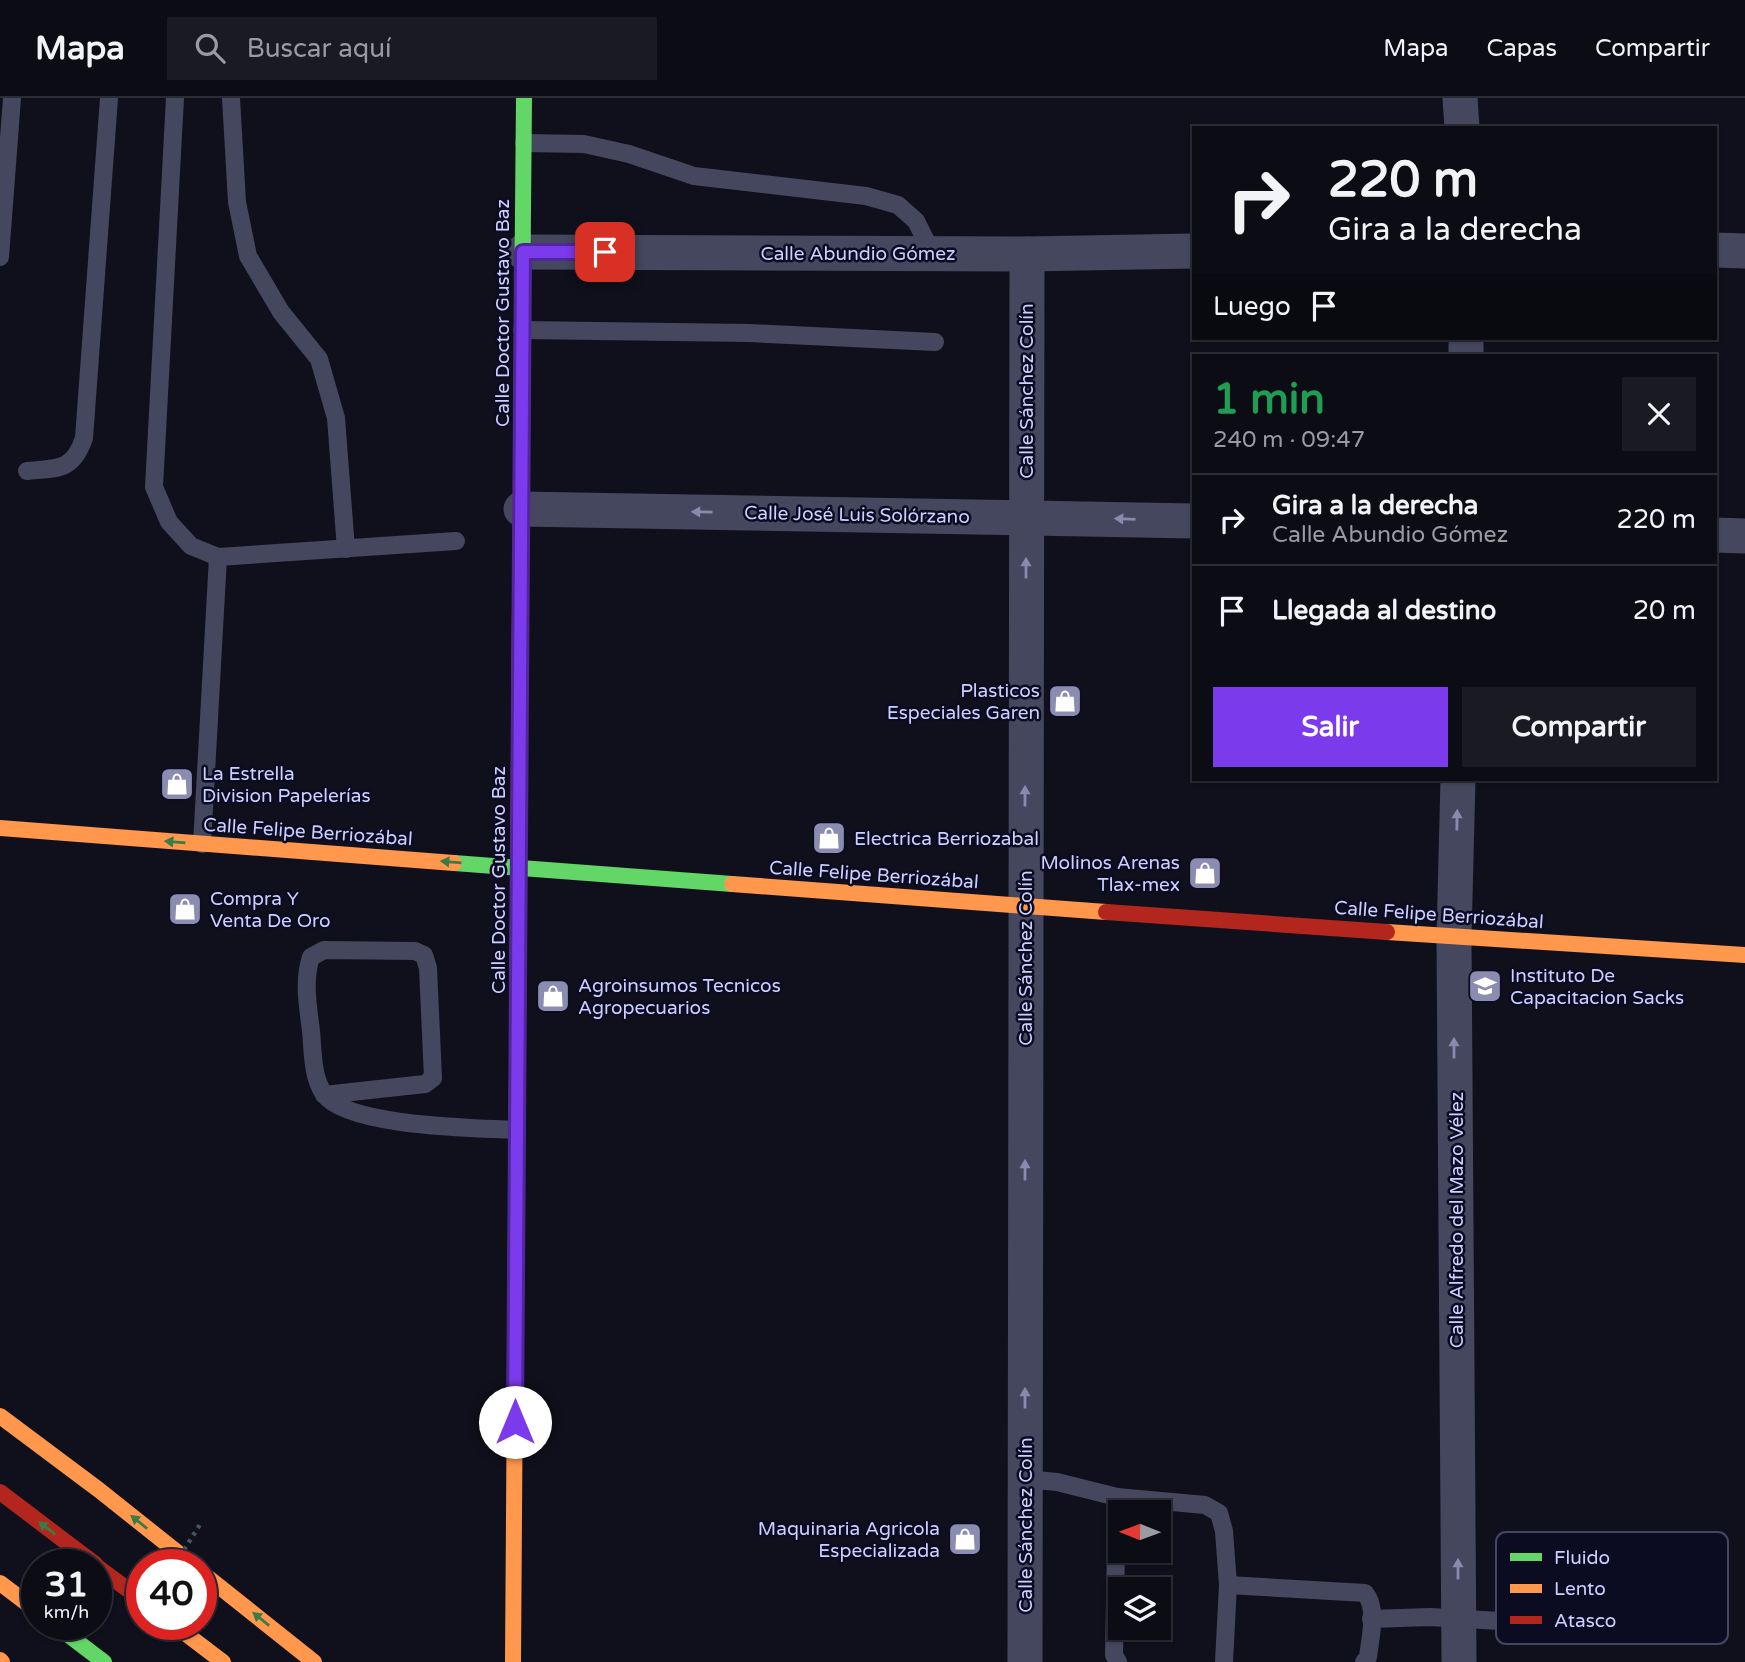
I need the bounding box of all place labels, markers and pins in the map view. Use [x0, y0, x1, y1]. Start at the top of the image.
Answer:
pin [575, 222, 635, 282]
place label: Plasticos Especiales Garen [887, 680, 1040, 724]
shop icon: Plasticos Especiales Garen [1046, 682, 1084, 720]
place label: La Estrella Division Papelerías [202, 763, 371, 807]
shop icon: La Estrella Division Papelerías [158, 765, 196, 803]
shop icon: Electrica Berriozabal [810, 819, 848, 857]
place label: Electrica Berriozabal [854, 828, 1039, 850]
place label: Molinos Arenas Tlax-mex [1041, 852, 1180, 896]
shop icon: Molinos Arenas Tlax-mex [1186, 854, 1224, 892]
place label: Compra Y Venta De Oro [210, 888, 331, 932]
shop icon: Compra Y Venta De Oro [166, 890, 204, 928]
place label: Instituto De Capacitacion Sacks [1510, 965, 1684, 1009]
school or university icon: Instituto De Capacitacion Sacks [1466, 967, 1504, 1005]
place label: Agroinsumos Tecnicos Agropecuarios [578, 975, 781, 1019]
shop icon: Agroinsumos Tecnicos Agropecuarios [534, 977, 572, 1015]
place label: Maquinaria Agricola Especializada [758, 1518, 940, 1562]
shop icon: Maquinaria Agricola Especializada [946, 1520, 984, 1558]

